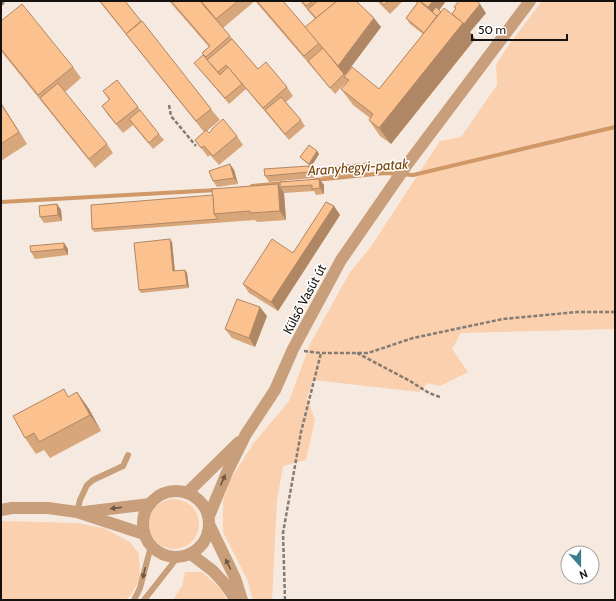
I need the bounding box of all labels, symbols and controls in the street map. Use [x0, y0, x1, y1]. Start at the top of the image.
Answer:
scale bar [472, 16, 567, 42]
text: 50 m [478, 22, 506, 37]
water label: Aranyhegyi-patak [306, 154, 410, 180]
street label: Külső Vasút út [279, 261, 329, 337]
one-way arrow [220, 474, 226, 485]
one-way arrow [110, 505, 122, 511]
north arrow [560, 545, 600, 585]
one-way arrow [225, 558, 231, 570]
text: N [577, 566, 590, 582]
one-way arrow [140, 567, 146, 580]

